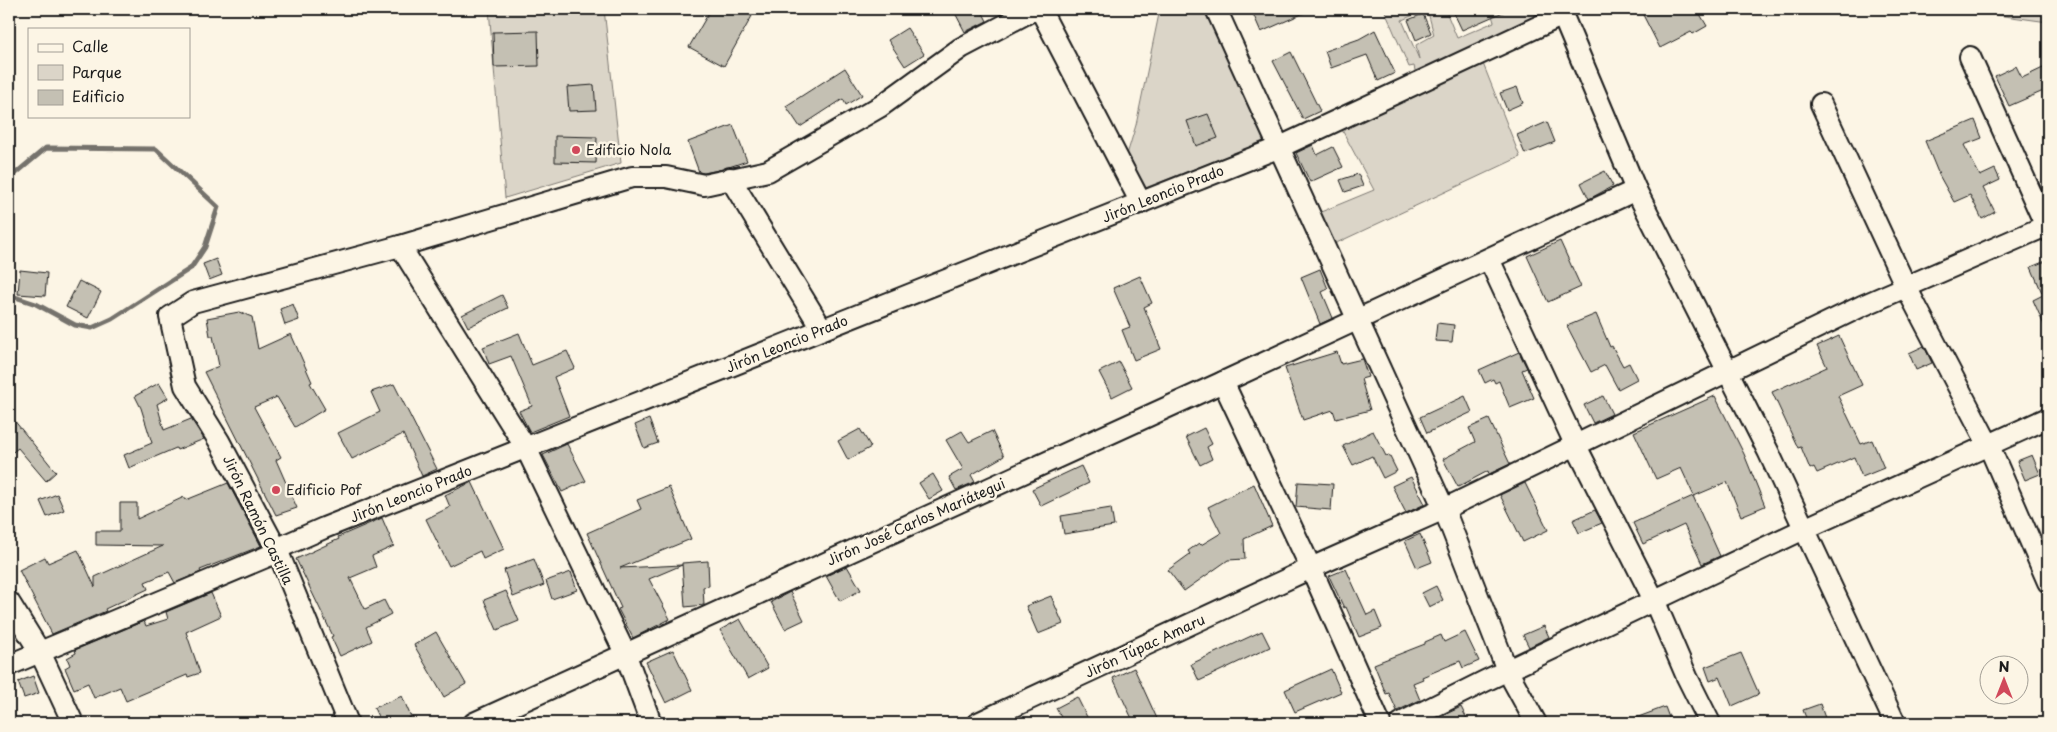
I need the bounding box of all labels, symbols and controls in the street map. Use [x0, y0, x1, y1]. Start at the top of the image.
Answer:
legend [28, 28, 190, 118]
text: Calle [72, 34, 109, 57]
text: Parque [72, 60, 122, 83]
text: Edificio [72, 84, 125, 107]
place label: Edificio Nola [586, 139, 671, 160]
marker: Edificio Nola [570, 144, 582, 156]
street label: Jirón Leoncio Prado [1099, 159, 1227, 228]
street label: Jirón Leoncio Prado [723, 309, 851, 378]
street label: Jirón Ramón Castilla [218, 451, 299, 588]
street label: Jirón Leoncio Prado [347, 459, 475, 528]
street label: Jirón José Carlos Mariátegui [823, 473, 1008, 570]
place label: Edificio Pof [286, 479, 363, 500]
marker: Edificio Pof [270, 484, 282, 496]
street label: Jirón Túpac Amaru [1081, 609, 1208, 683]
north arrow [1980, 654, 2030, 704]
text: N [1998, 656, 2010, 677]

